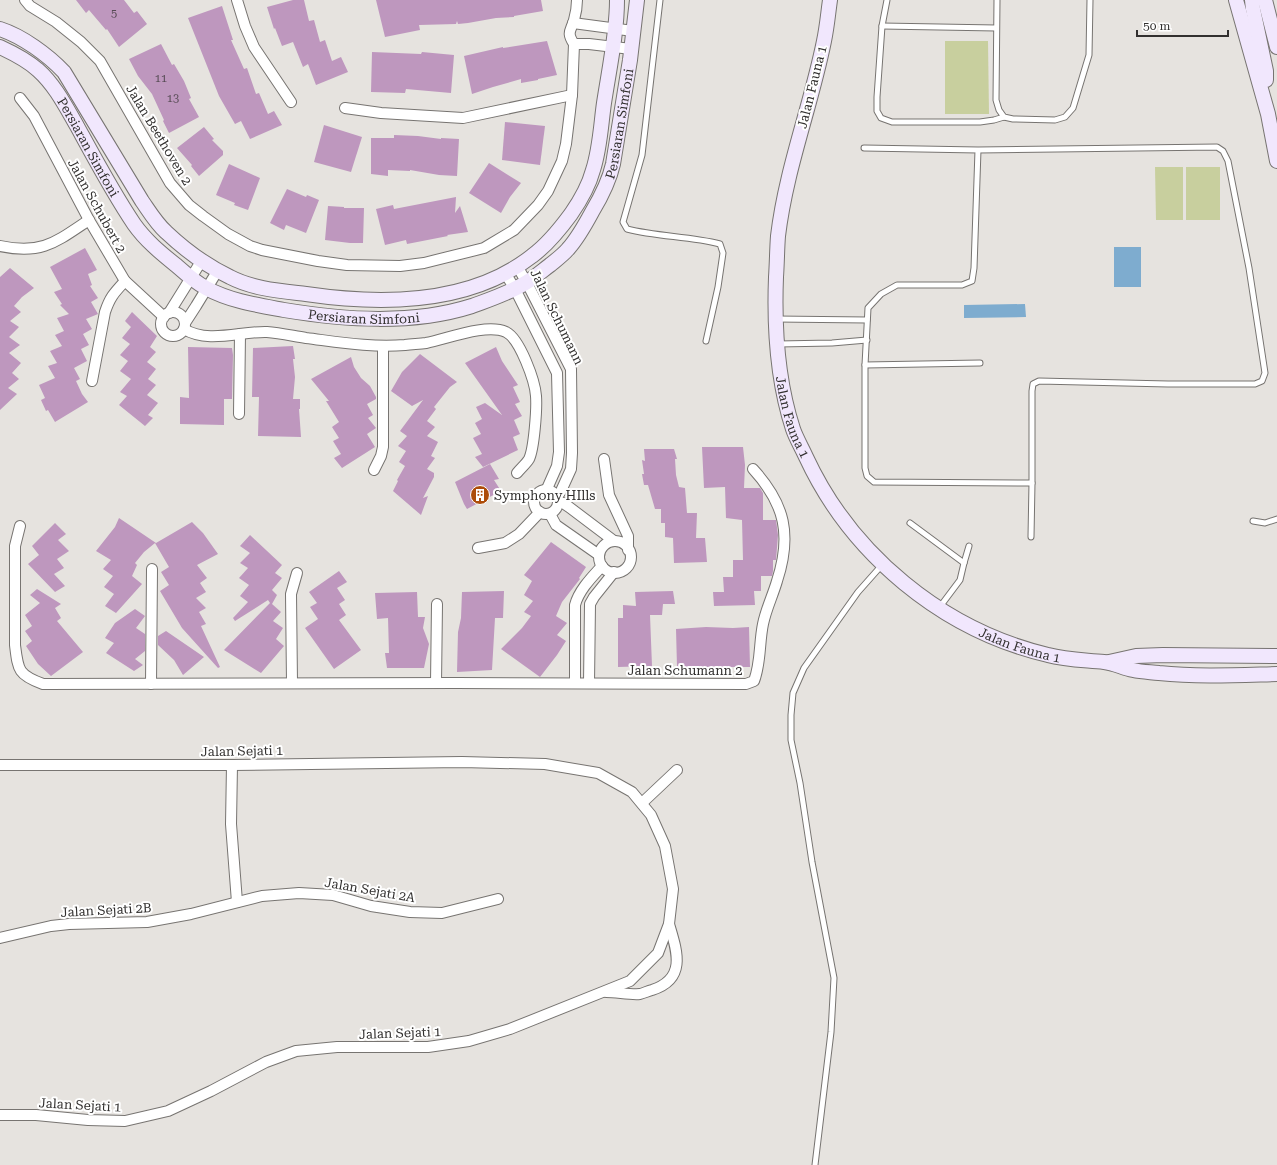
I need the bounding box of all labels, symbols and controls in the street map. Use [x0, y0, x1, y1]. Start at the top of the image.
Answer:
house number: 5 [111, 7, 117, 20]
scale bar [1137, 12, 1228, 38]
text: 50 m [1143, 19, 1170, 33]
street label: Jalan Fauna 1 [794, 44, 830, 130]
street label: Persiaran Simfoni [602, 67, 636, 181]
house number: 11 [155, 72, 167, 85]
street label: Jalan Beethoven 2 [123, 82, 195, 188]
house number: 13 [167, 92, 179, 105]
street label: Persiaran Simfoni [55, 95, 122, 199]
street label: Jalan Schubert 2 [65, 156, 129, 256]
street label: Jalan Schumann [527, 267, 587, 368]
street label: Persiaran Simfoni [307, 306, 420, 326]
street label: Jalan Fauna 1 [773, 375, 813, 460]
building icon: Symphony HIlls [469, 484, 491, 506]
place label: Symphony HIlls [494, 488, 596, 503]
street label: Jalan Fauna 1 [977, 624, 1062, 665]
street label: Jalan Schumann 2 [628, 663, 743, 678]
street label: Jalan Sejati 1 [201, 743, 283, 759]
street label: Jalan Sejati 2A [324, 875, 416, 905]
street label: Jalan Sejati 2B [60, 900, 152, 920]
street label: Jalan Sejati 1 [358, 1024, 442, 1042]
street label: Jalan Sejati 1 [38, 1095, 122, 1115]

